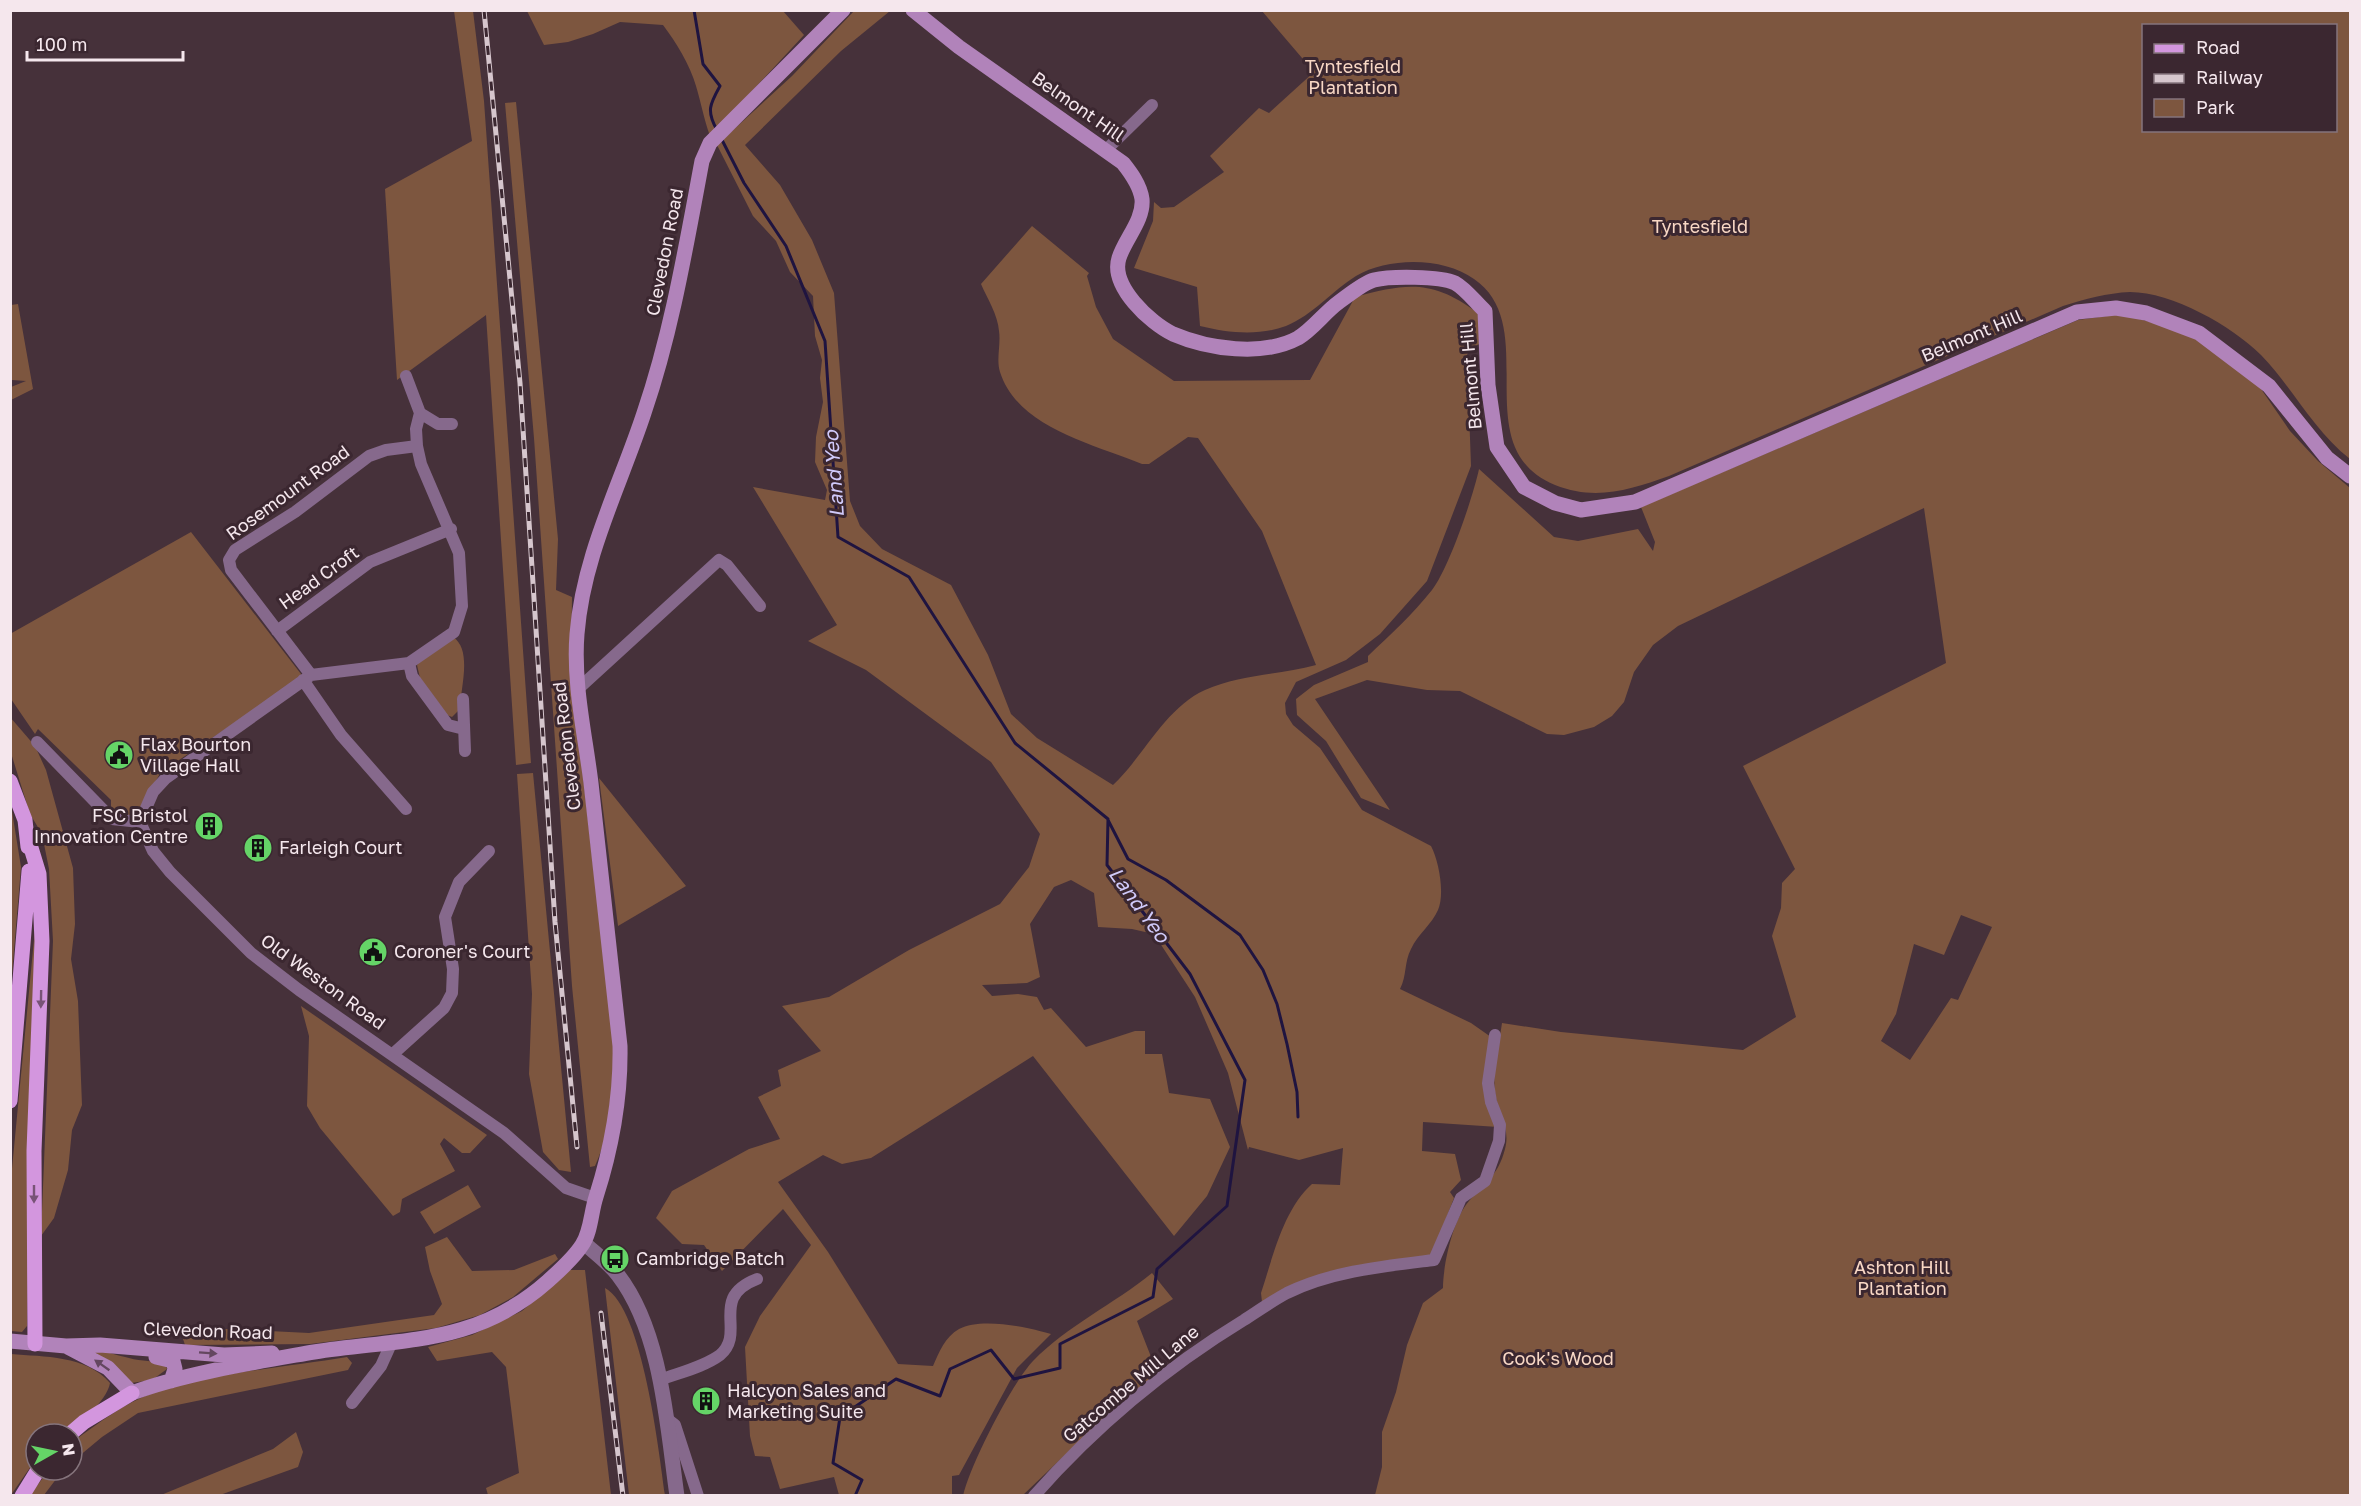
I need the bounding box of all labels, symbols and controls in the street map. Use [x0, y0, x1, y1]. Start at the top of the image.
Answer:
scale bar [27, 24, 183, 62]
legend [2142, 24, 2337, 132]
text: 100 m [36, 33, 87, 55]
text: Road [2196, 36, 2240, 58]
park label: Tyntesfield Plantation [1305, 55, 1401, 98]
street label: Belmont Hill [1028, 66, 1129, 146]
text: Railway [2196, 66, 2263, 88]
text: Park [2196, 96, 2235, 118]
street label: Clevedon Road [641, 186, 687, 318]
park label: Tyntesfield [1652, 215, 1748, 237]
street label: Belmont Hill [1918, 304, 2026, 366]
street label: Belmont Hill [1454, 321, 1486, 431]
water label: Land Yeo [818, 429, 848, 518]
street label: Rosemount Road [221, 440, 353, 544]
street label: Head Croft [274, 541, 363, 614]
street label: Clevedon Road [547, 680, 585, 812]
place label: Flax Bourton Village Hall [140, 733, 251, 776]
public building icon: Flax Bourton Village Hall [103, 739, 135, 771]
place label: FSC Bristol Innovation Centre [34, 804, 188, 847]
building icon: FSC Bristol Innovation Centre [193, 810, 225, 842]
building icon: Farleigh Court [242, 832, 274, 864]
place label: Farleigh Court [279, 836, 403, 858]
water label: Land Yeo [1104, 862, 1176, 948]
street label: Old Weston Road [257, 929, 390, 1034]
public building icon: Coroner's Court [357, 936, 389, 968]
place label: Coroner's Court [394, 940, 530, 962]
one-way arrow [36, 990, 46, 1009]
one-way arrow [29, 1184, 39, 1203]
bus stop icon: Cambridge Batch [599, 1243, 631, 1275]
place label: Cambridge Batch [636, 1247, 784, 1269]
park label: Ashton Hill Plantation [1854, 1256, 1950, 1299]
street label: Clevedon Road [143, 1317, 273, 1343]
street label: Gatcombe Mill Lane [1058, 1320, 1203, 1447]
park label: Cook's Wood [1502, 1347, 1614, 1369]
one-way arrow [198, 1349, 217, 1358]
one-way arrow [95, 1359, 110, 1371]
place label: Halcyon Sales and Marketing Suite [727, 1379, 886, 1422]
building icon: Halcyon Sales and Marketing Suite [690, 1385, 722, 1417]
north arrow [24, 1422, 84, 1482]
text: N [58, 1442, 80, 1457]

